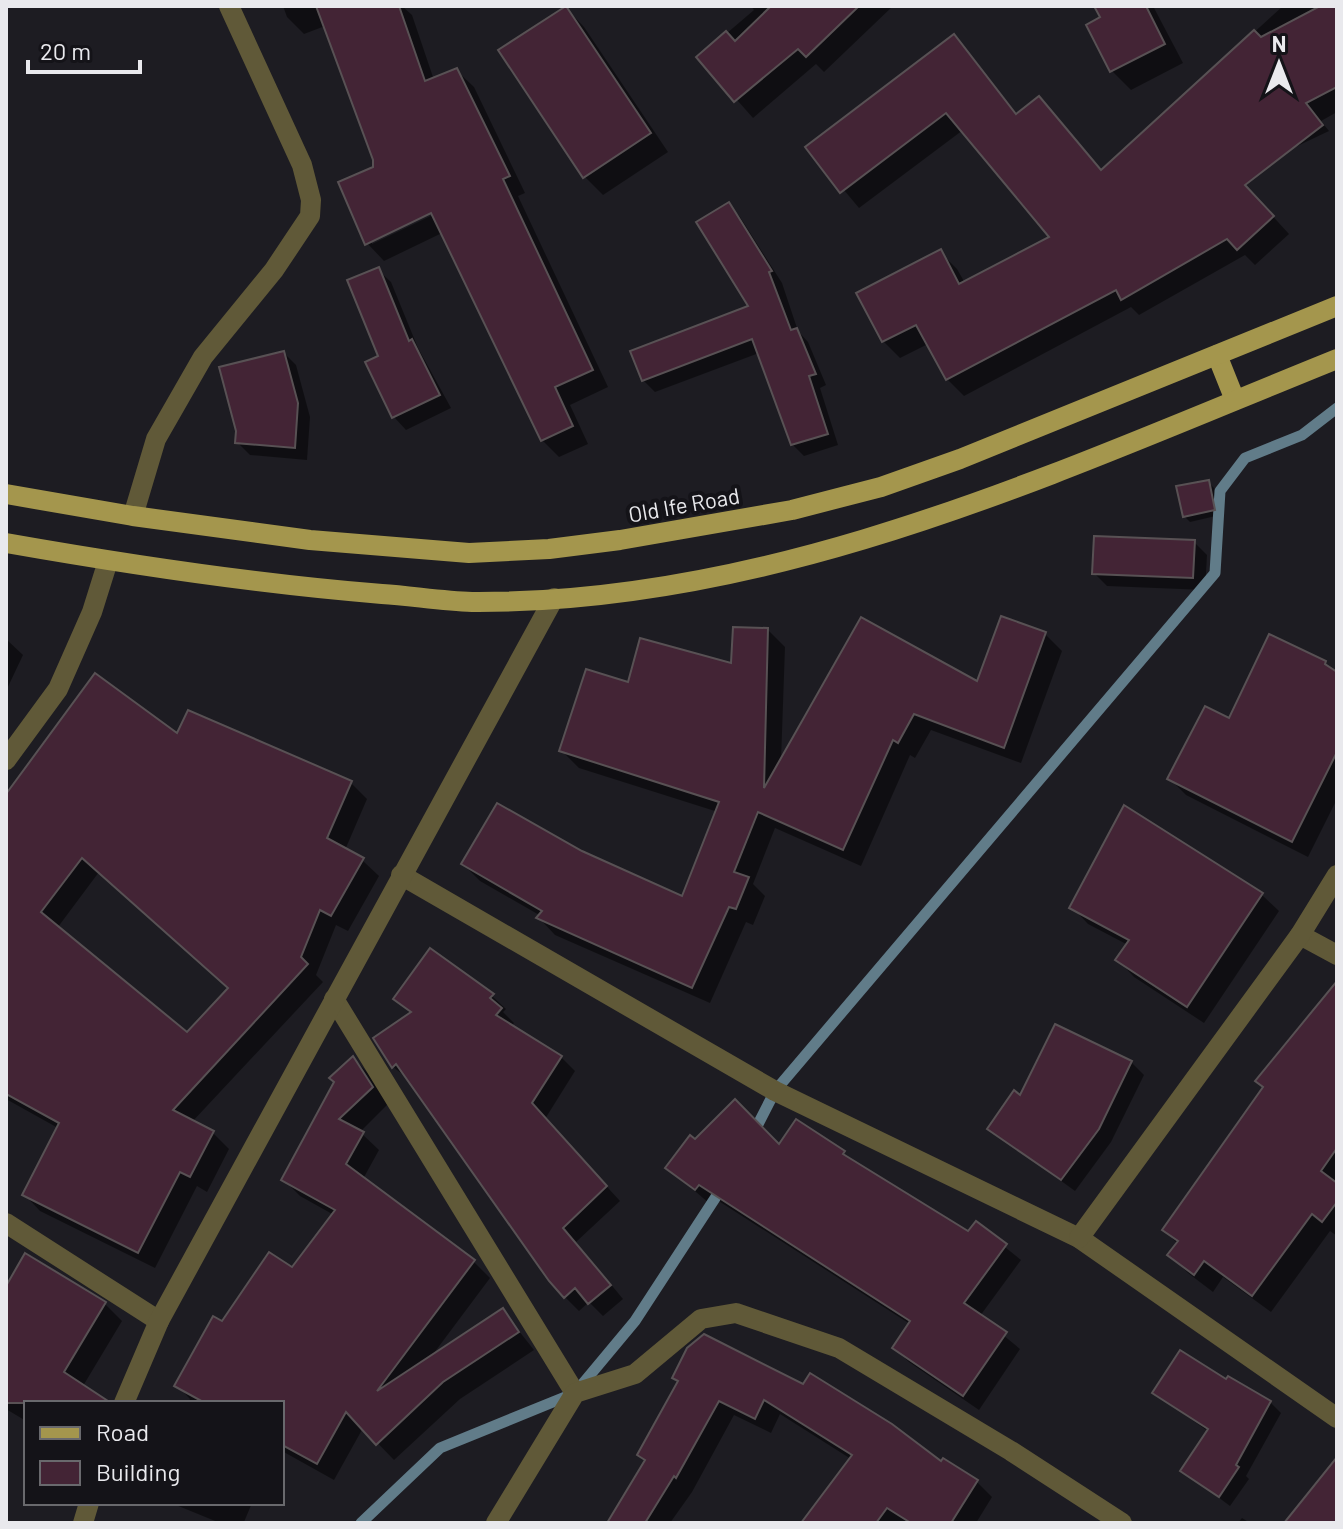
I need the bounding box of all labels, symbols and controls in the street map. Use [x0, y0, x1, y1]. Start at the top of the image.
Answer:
scale bar [28, 24, 140, 74]
north arrow [1239, 24, 1319, 104]
text: N [1272, 30, 1286, 56]
text: 20 m [40, 36, 91, 65]
street label: Old Ife Road [626, 481, 741, 527]
legend [24, 1401, 284, 1505]
text: Road [96, 1417, 149, 1446]
text: Building [96, 1457, 180, 1486]

